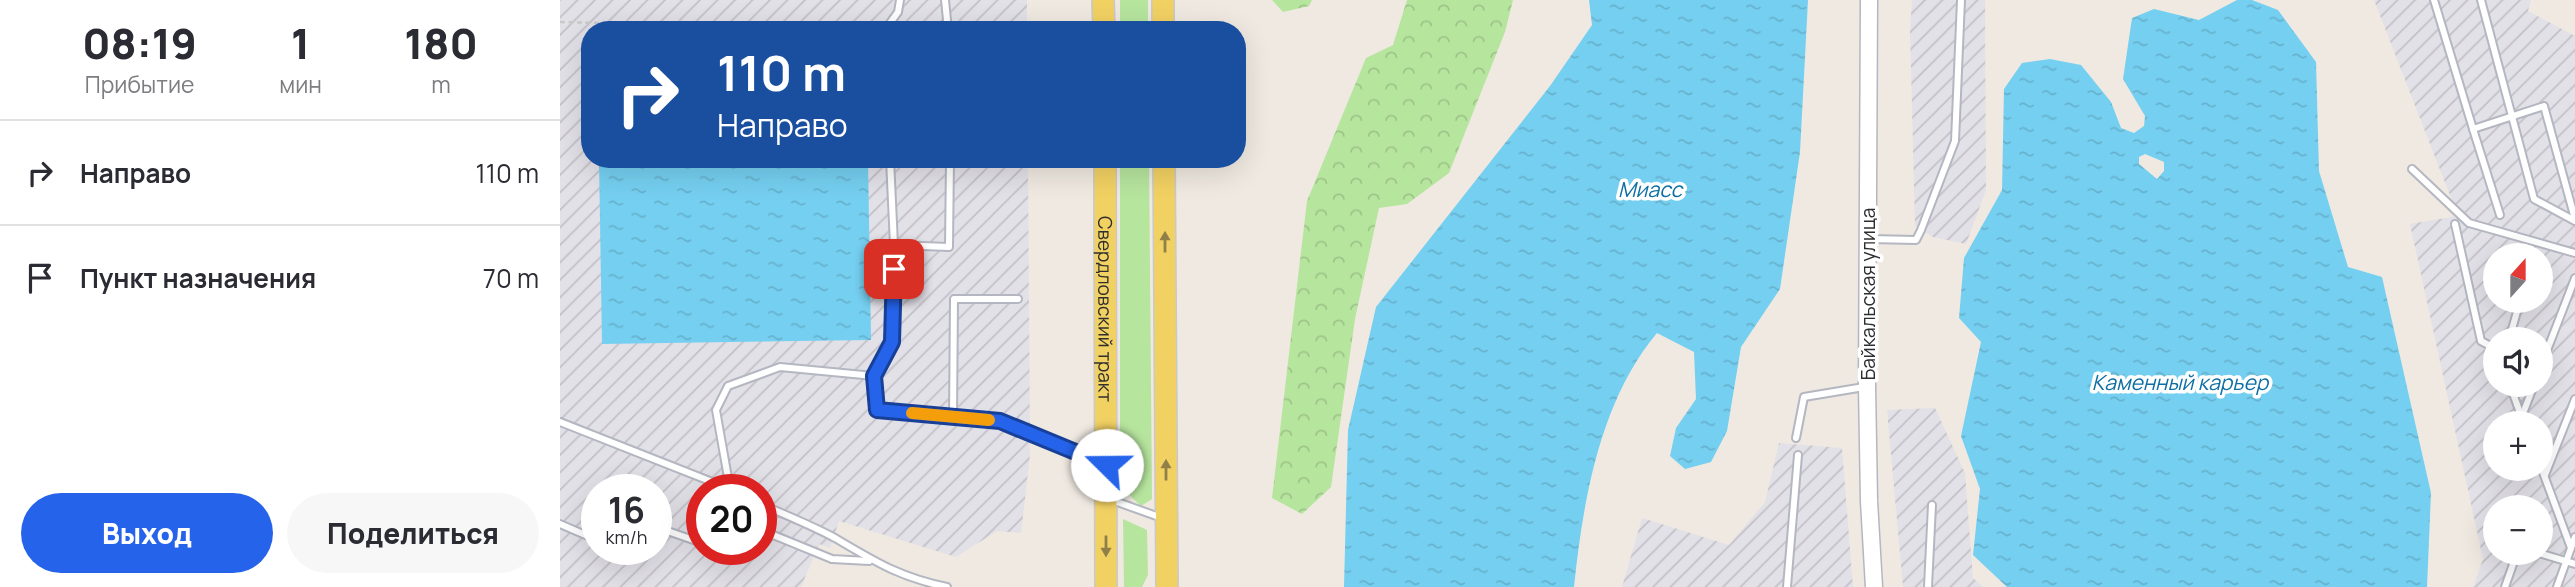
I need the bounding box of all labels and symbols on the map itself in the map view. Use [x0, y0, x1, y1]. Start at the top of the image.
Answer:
water label: Миасс [1618, 175, 1684, 203]
street label: Байкальская улица [1855, 208, 1881, 380]
street label: Свердловский тракт [1092, 216, 1119, 402]
one-way arrow [1159, 231, 1170, 253]
pin [864, 239, 924, 299]
north arrow [2483, 243, 2553, 313]
water label: Каменный карьер [2092, 368, 2270, 396]
position arrow [1070, 428, 1144, 502]
one-way arrow [1160, 459, 1172, 481]
speed limit sign: 20 [686, 474, 777, 565]
one-way arrow [1100, 535, 1112, 557]

